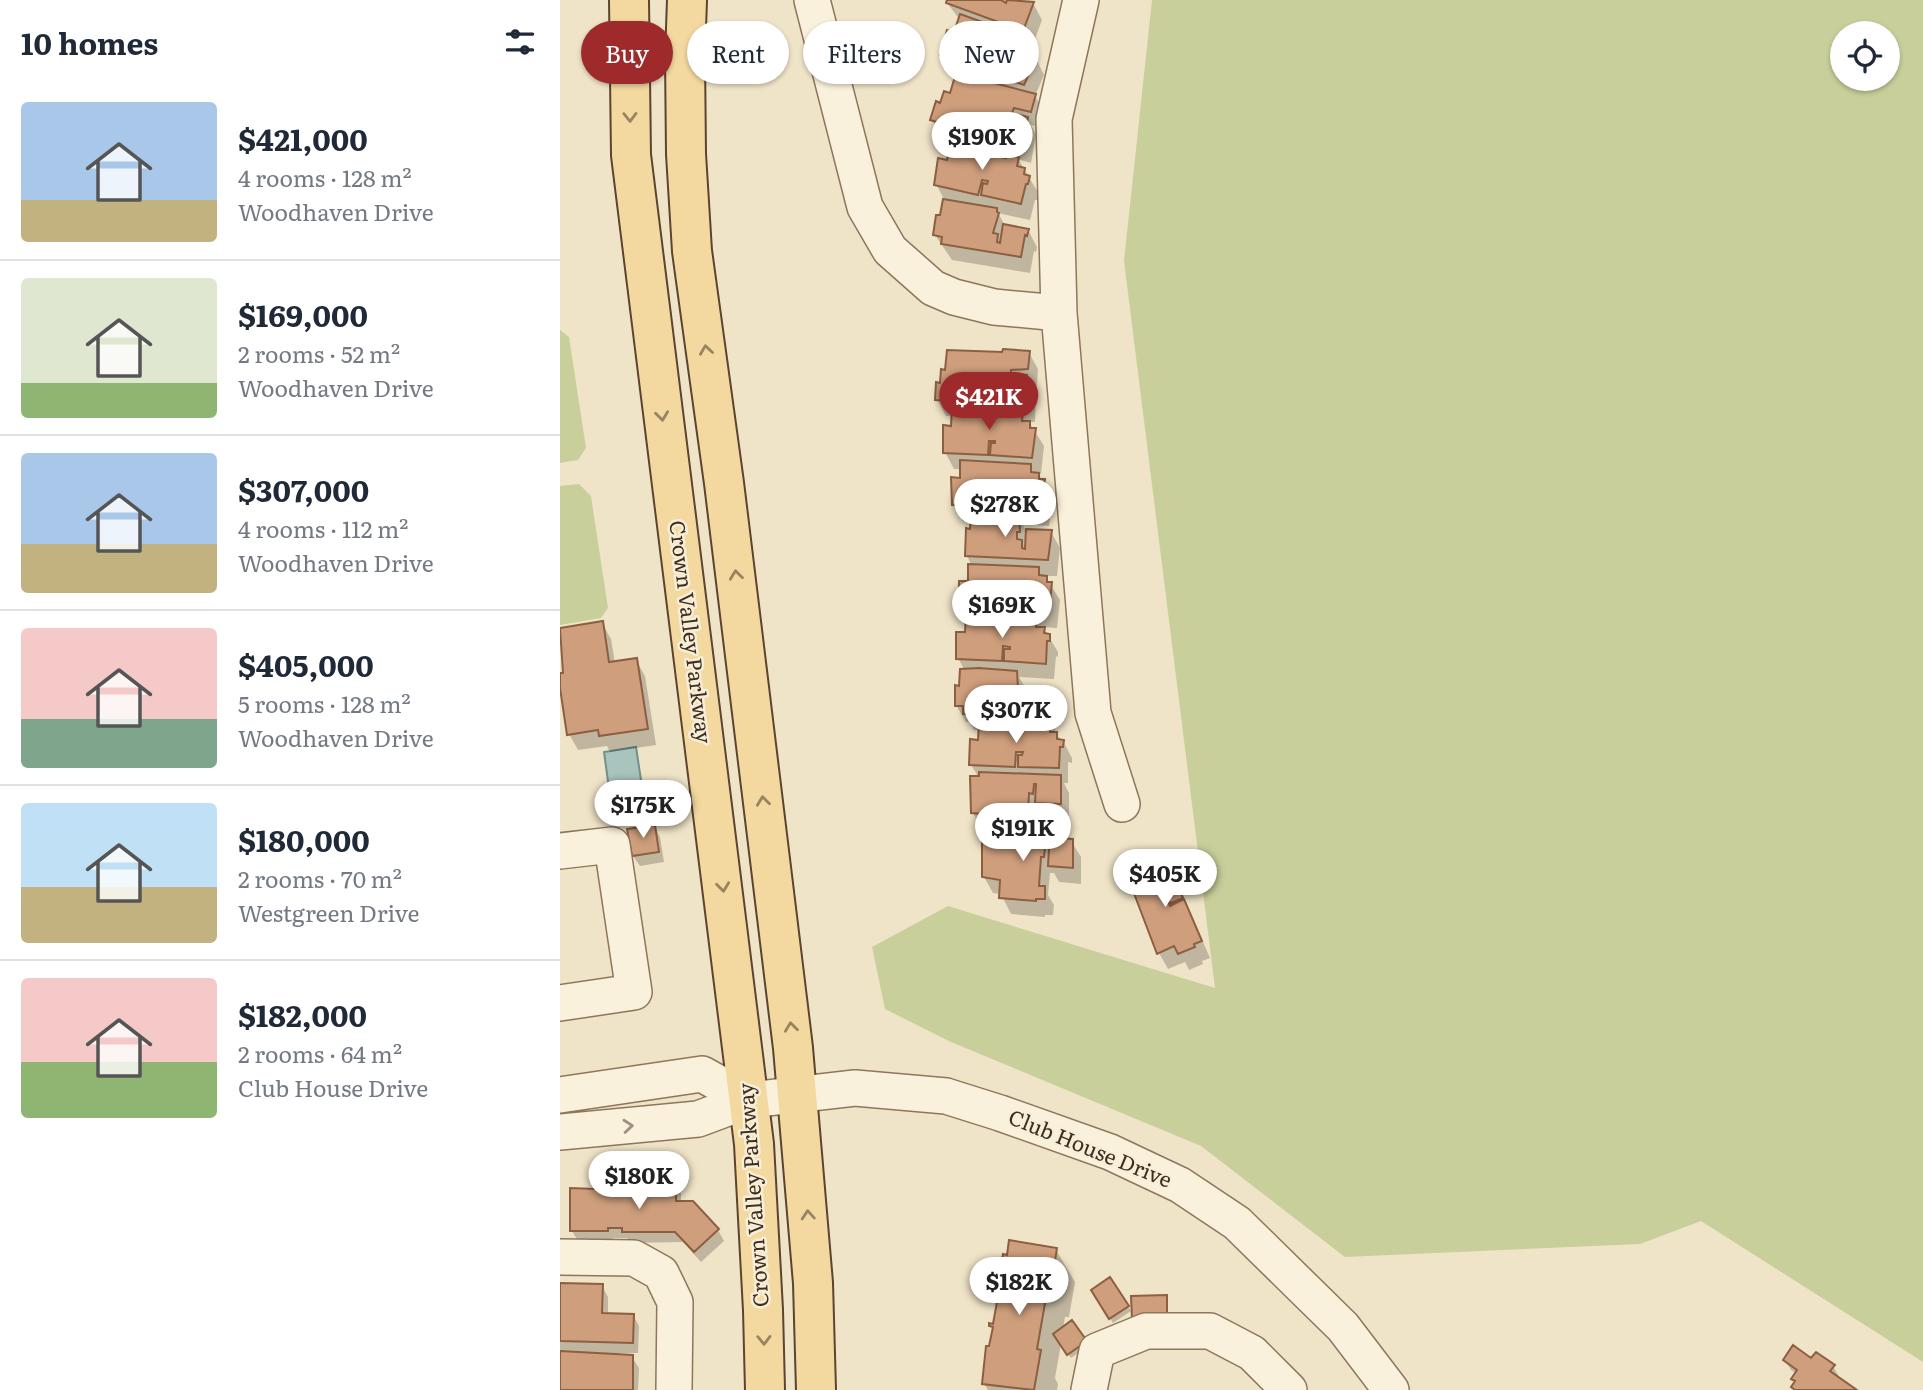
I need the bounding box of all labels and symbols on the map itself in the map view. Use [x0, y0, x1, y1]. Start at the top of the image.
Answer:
one-way arrow [622, 112, 638, 123]
pin: $190K [933, 113, 1031, 172]
one-way arrow [699, 344, 714, 355]
pin: $421K [940, 372, 1038, 432]
one-way arrow [655, 410, 670, 422]
pin: $278K [956, 480, 1054, 539]
street label: Crown Valley Parkway [663, 518, 722, 746]
one-way arrow [728, 569, 743, 581]
pin: $169K [953, 580, 1051, 640]
pin: $307K [967, 686, 1065, 745]
pin: $175K [594, 780, 692, 840]
one-way arrow [756, 795, 771, 807]
pin: $191K [974, 804, 1072, 863]
pin: $405K [1116, 850, 1214, 909]
one-way arrow [715, 881, 730, 892]
one-way arrow [783, 1021, 798, 1033]
street label: Crown Valley Parkway [728, 1081, 775, 1308]
street label: Club House Drive [1005, 1100, 1177, 1194]
one-way arrow [623, 1119, 634, 1134]
pin: $180K [590, 1152, 688, 1211]
one-way arrow [801, 1209, 816, 1220]
pin: $182K [970, 1258, 1068, 1317]
one-way arrow [756, 1334, 771, 1345]

